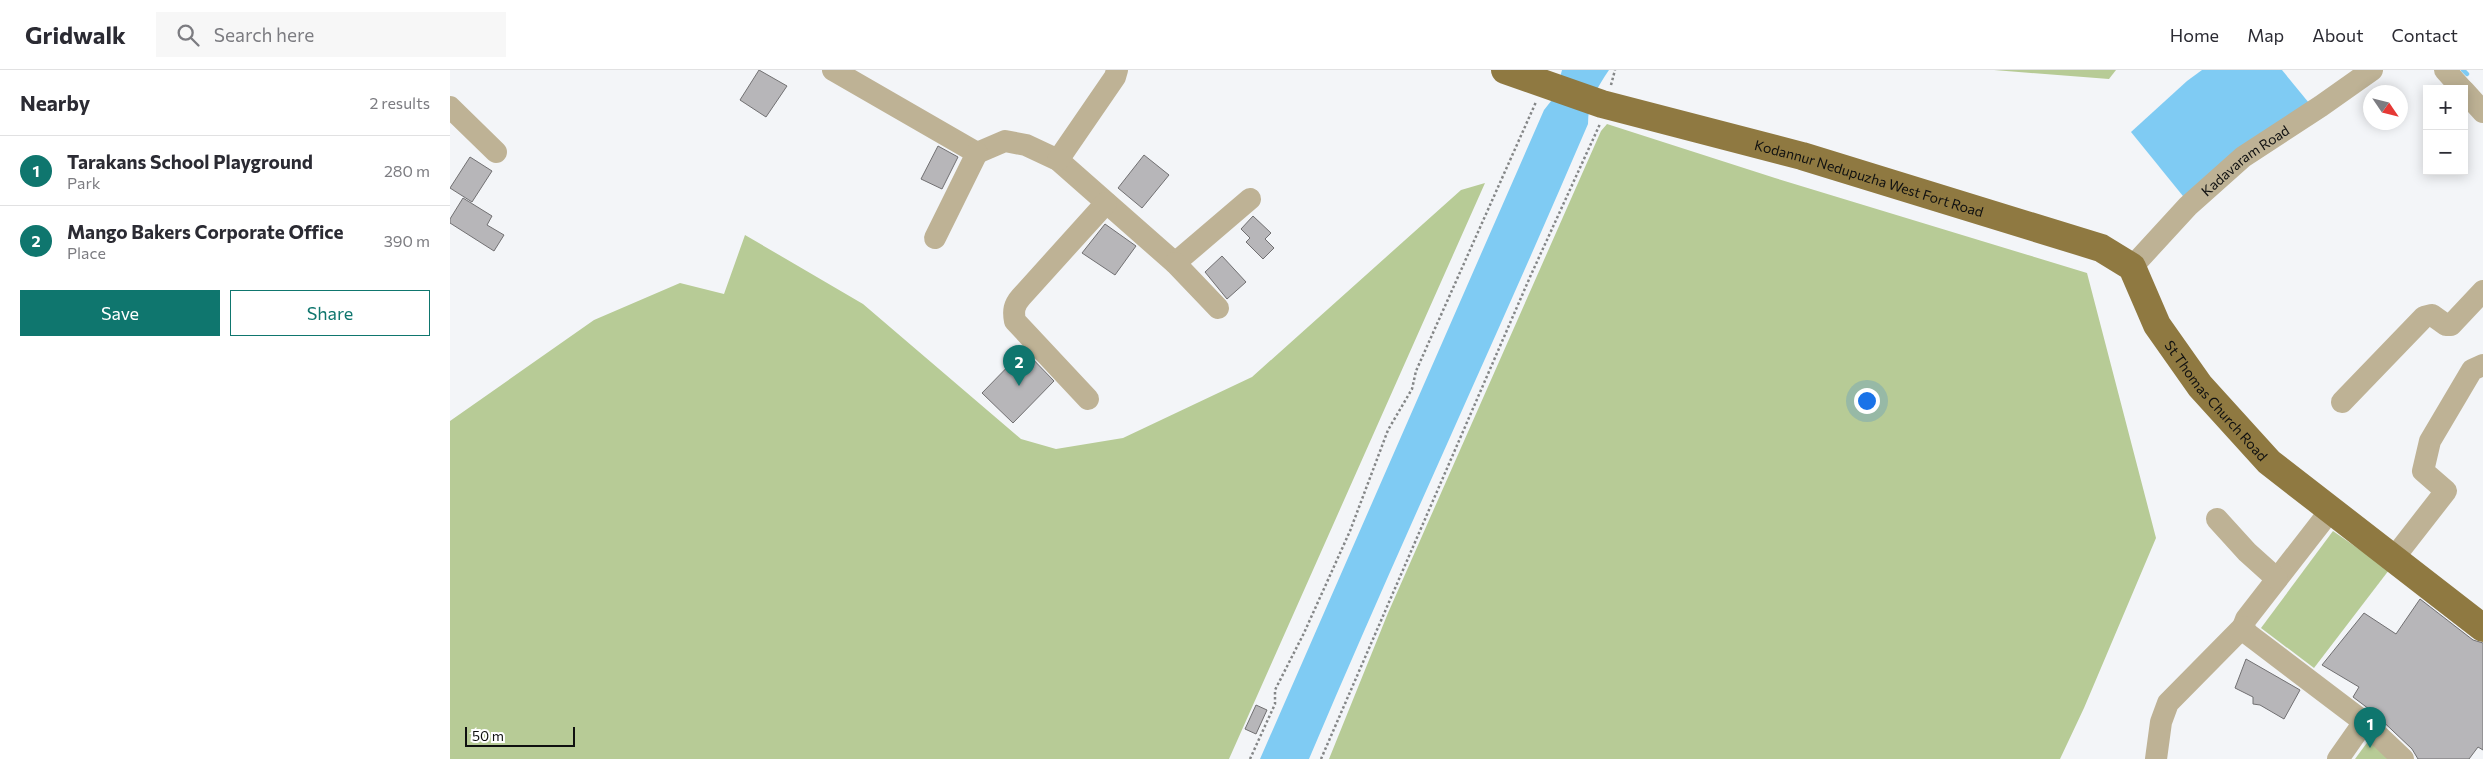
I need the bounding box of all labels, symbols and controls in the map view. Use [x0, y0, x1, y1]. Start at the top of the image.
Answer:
search box [156, 12, 506, 57]
text: Gridwalk [25, 20, 126, 49]
icon: search [174, 21, 202, 49]
text: Search here [214, 23, 314, 46]
text: Home [2170, 24, 2219, 46]
text: Map [2247, 24, 2284, 46]
text: About [2312, 24, 2364, 46]
text: Contact [2392, 24, 2458, 46]
north arrow [2363, 85, 2408, 130]
map controls [2423, 85, 2468, 175]
button: + [2423, 85, 2468, 130]
text: Nearby [20, 90, 90, 115]
text: 2 results [369, 93, 430, 112]
street label: Kadavaram Road [2197, 121, 2292, 199]
button: − [2423, 130, 2468, 175]
street label: Kodannur Nedupuzha West Fort Road [1753, 136, 1986, 220]
text: Tarakans School Playground [67, 150, 313, 173]
text: 1 [32, 161, 40, 180]
text: 280 m [384, 161, 430, 180]
text: Park [67, 173, 100, 192]
text: Mango Bakers Corporate Office [67, 220, 343, 243]
text: 2 [31, 231, 41, 250]
text: 390 m [384, 231, 430, 250]
text: Place [67, 243, 106, 262]
button: Save [20, 290, 220, 336]
button: Share [230, 290, 430, 336]
street label: St Thomas Church Road [2162, 337, 2272, 464]
pin: 2 [1003, 345, 1035, 386]
your location [1854, 388, 1880, 414]
pin: 1 [2354, 707, 2386, 748]
scale bar [465, 724, 575, 747]
text: 50 m [472, 727, 504, 744]

